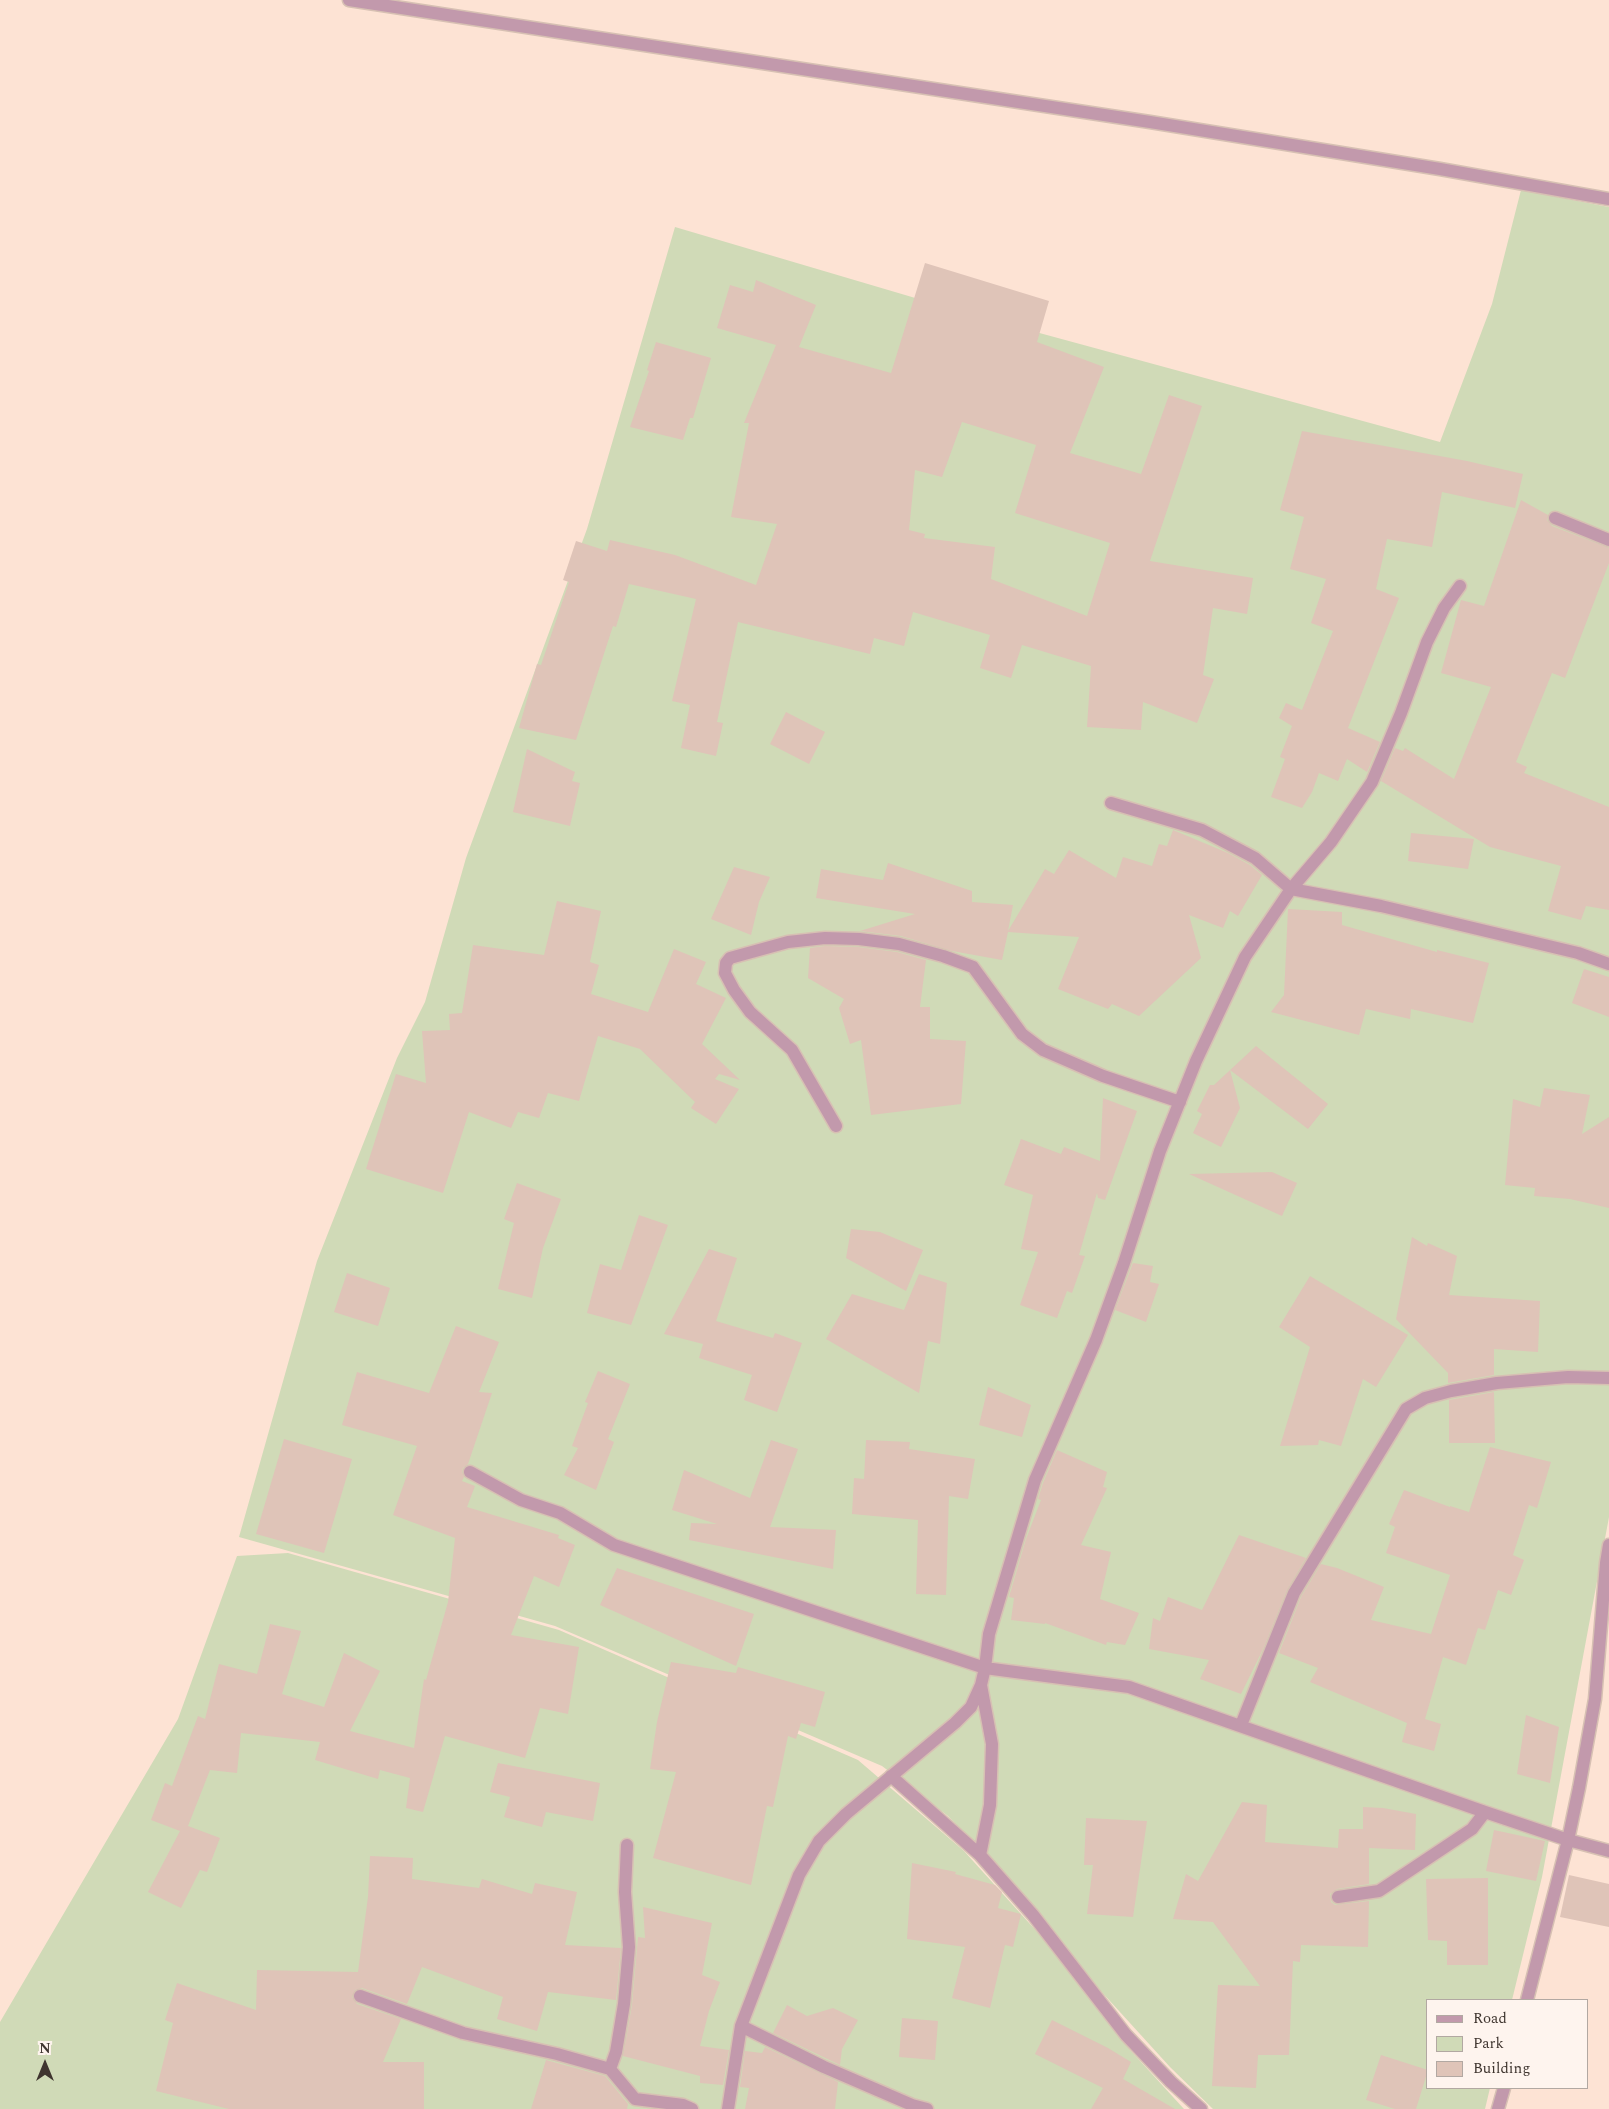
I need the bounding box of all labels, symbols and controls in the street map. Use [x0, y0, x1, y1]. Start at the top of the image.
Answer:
legend [1426, 1999, 1589, 2089]
text: Road [1473, 2007, 1507, 2030]
text: Park [1473, 2032, 1504, 2055]
text: N [39, 2038, 51, 2059]
north arrow [20, 2039, 70, 2089]
text: Building [1473, 2057, 1530, 2080]

